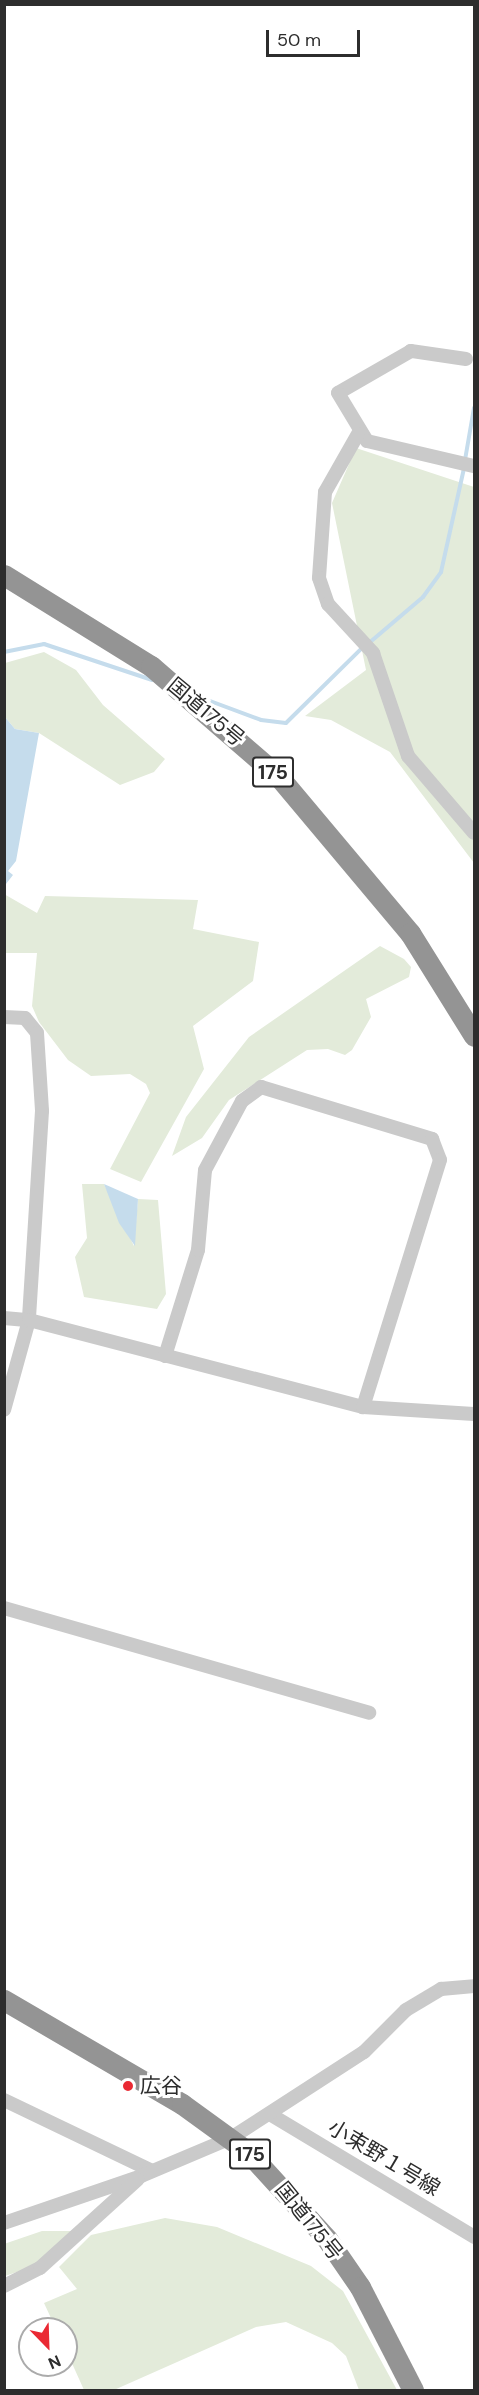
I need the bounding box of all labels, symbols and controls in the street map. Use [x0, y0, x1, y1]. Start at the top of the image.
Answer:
scale bar [269, 18, 364, 56]
text: 50 m [277, 28, 321, 52]
street label: 国道175号 [162, 672, 250, 752]
road number: 175 [252, 755, 294, 789]
place label: 広谷 [140, 2073, 182, 2099]
marker: 広谷 [121, 2079, 135, 2093]
street label: 小束野１号線 [324, 2115, 444, 2201]
road number: 175 [229, 2137, 271, 2171]
street label: 国道175号 [270, 2177, 348, 2265]
north arrow [18, 2317, 78, 2377]
text: N [45, 2350, 64, 2374]

